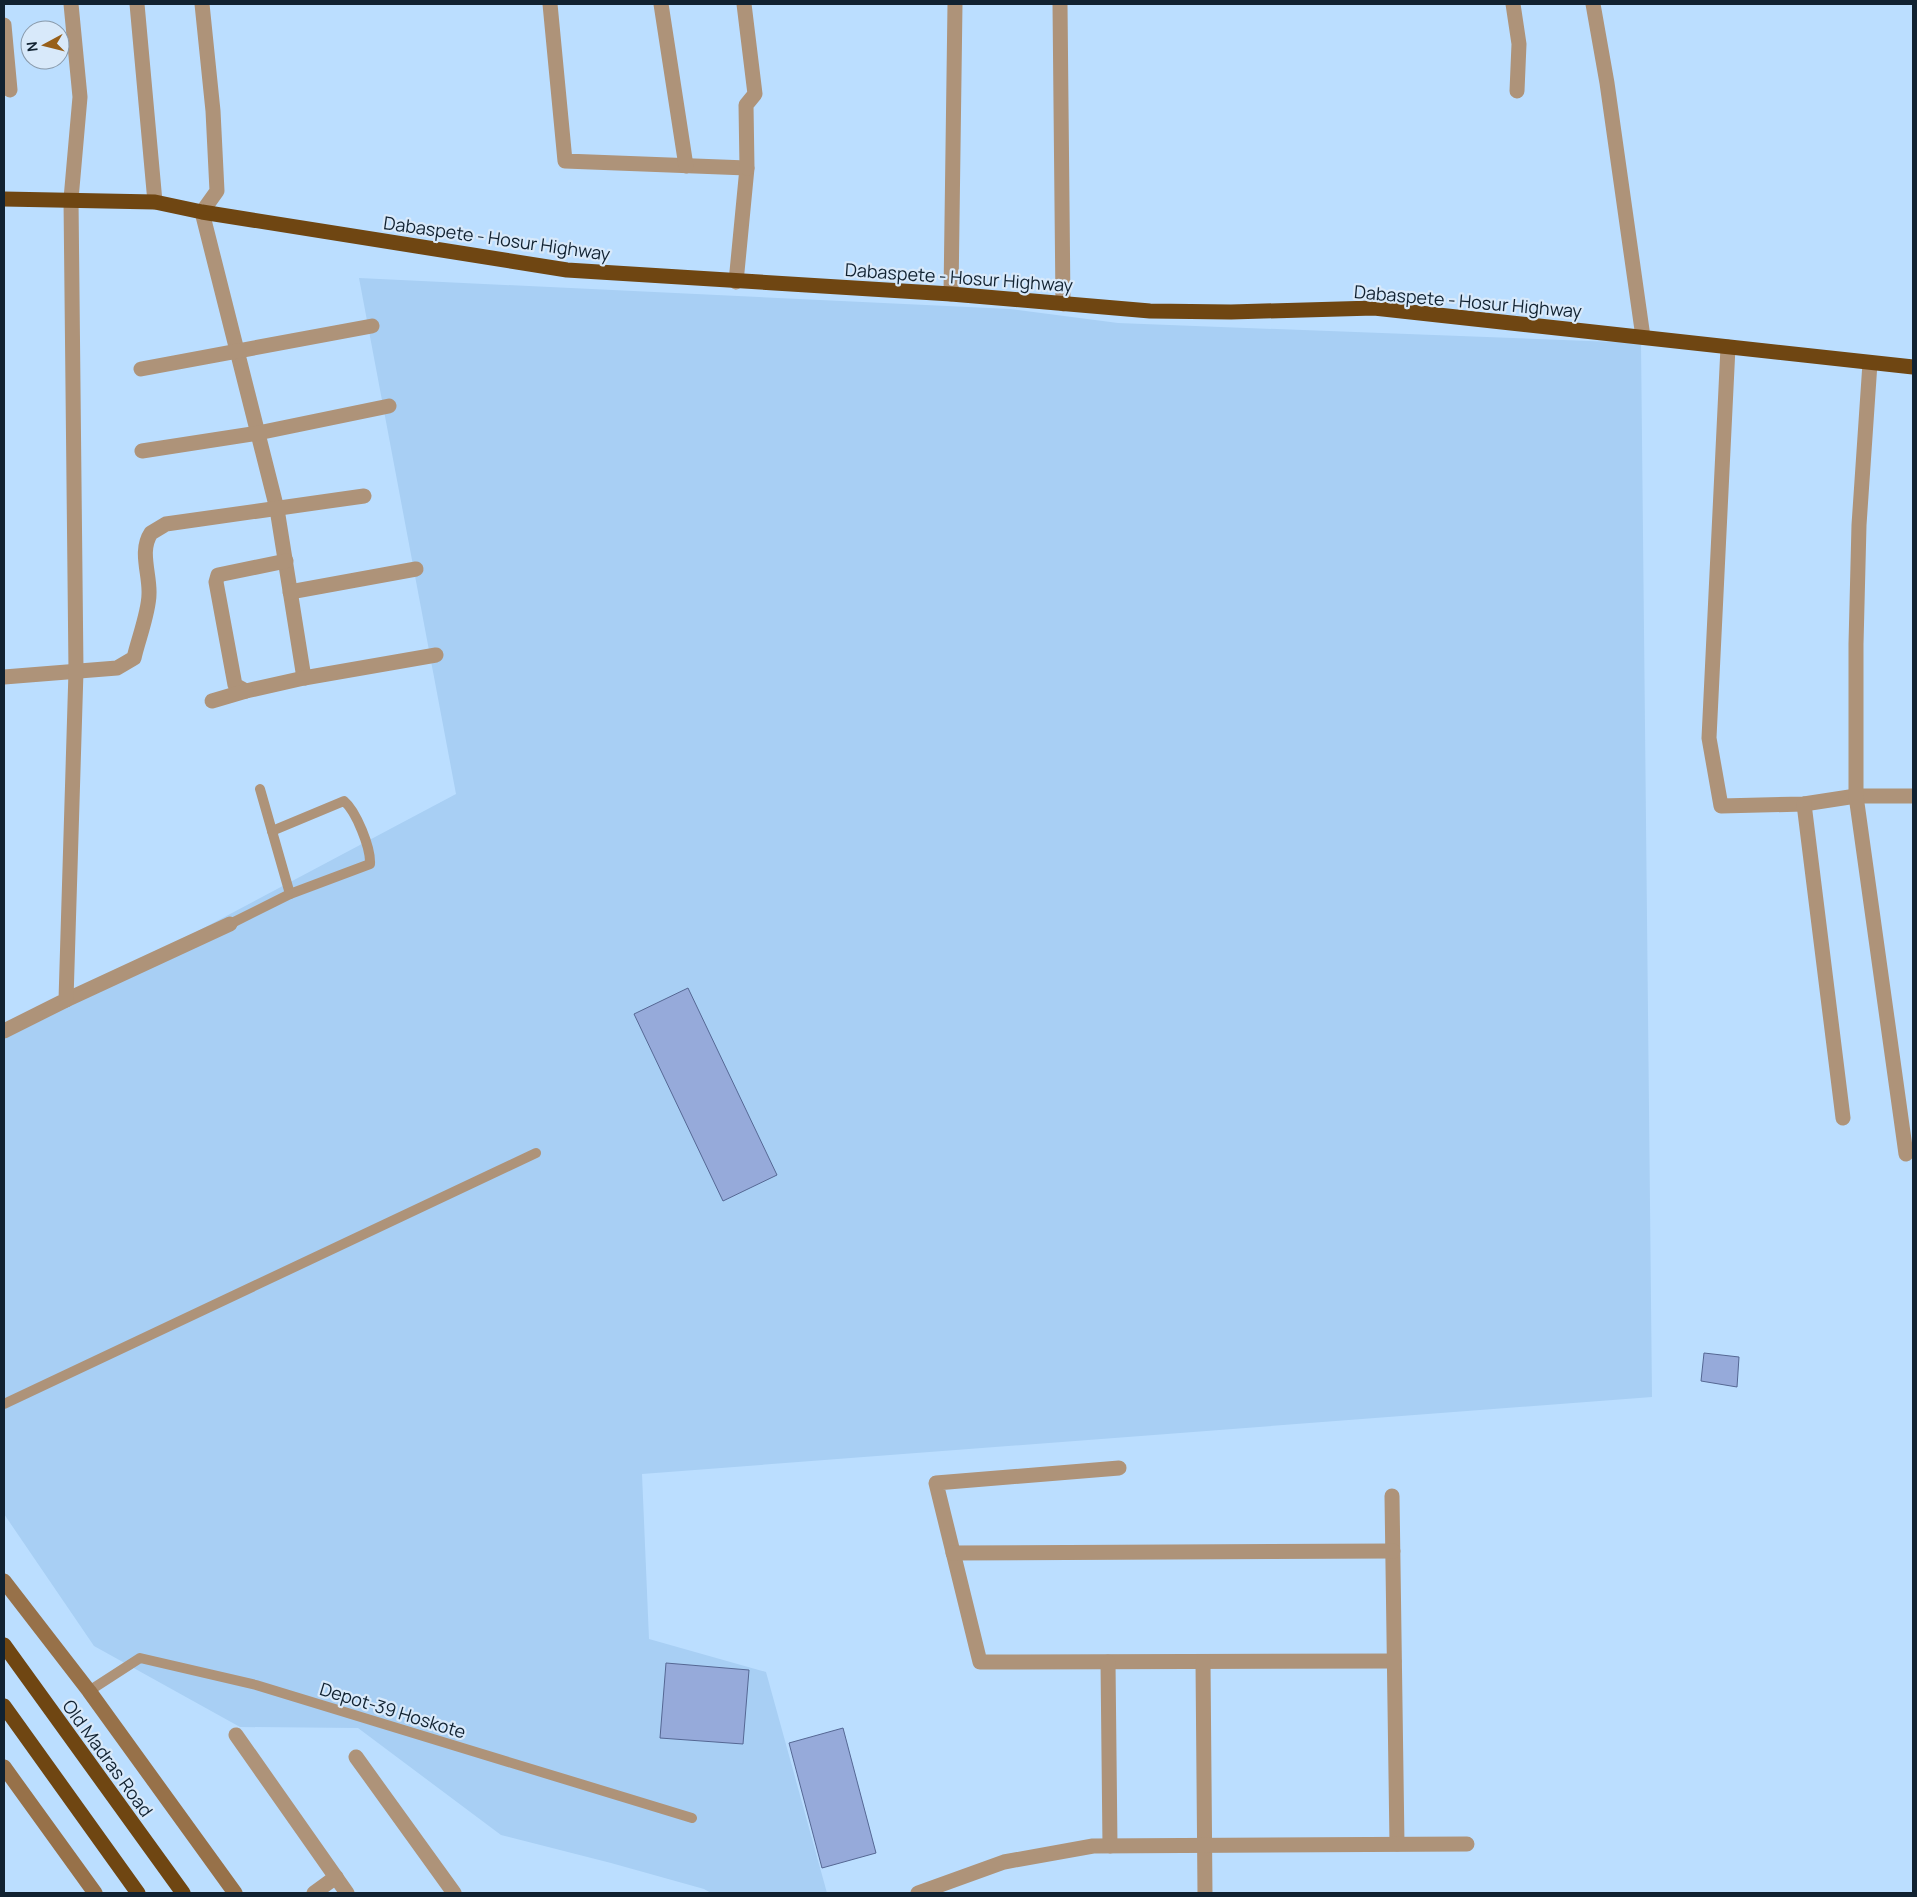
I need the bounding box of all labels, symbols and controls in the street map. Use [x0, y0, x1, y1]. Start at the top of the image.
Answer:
north arrow [20, 20, 70, 70]
text: N [22, 40, 42, 53]
street label: Dabaspete - Hosur Highway [382, 210, 612, 266]
street label: Dabaspete - Hosur Highway [844, 257, 1074, 297]
street label: Dabaspete - Hosur Highway [1353, 279, 1583, 323]
street label: Depot-39 Hoskote [317, 1676, 469, 1744]
street label: Old Madras Road [57, 1695, 159, 1821]

